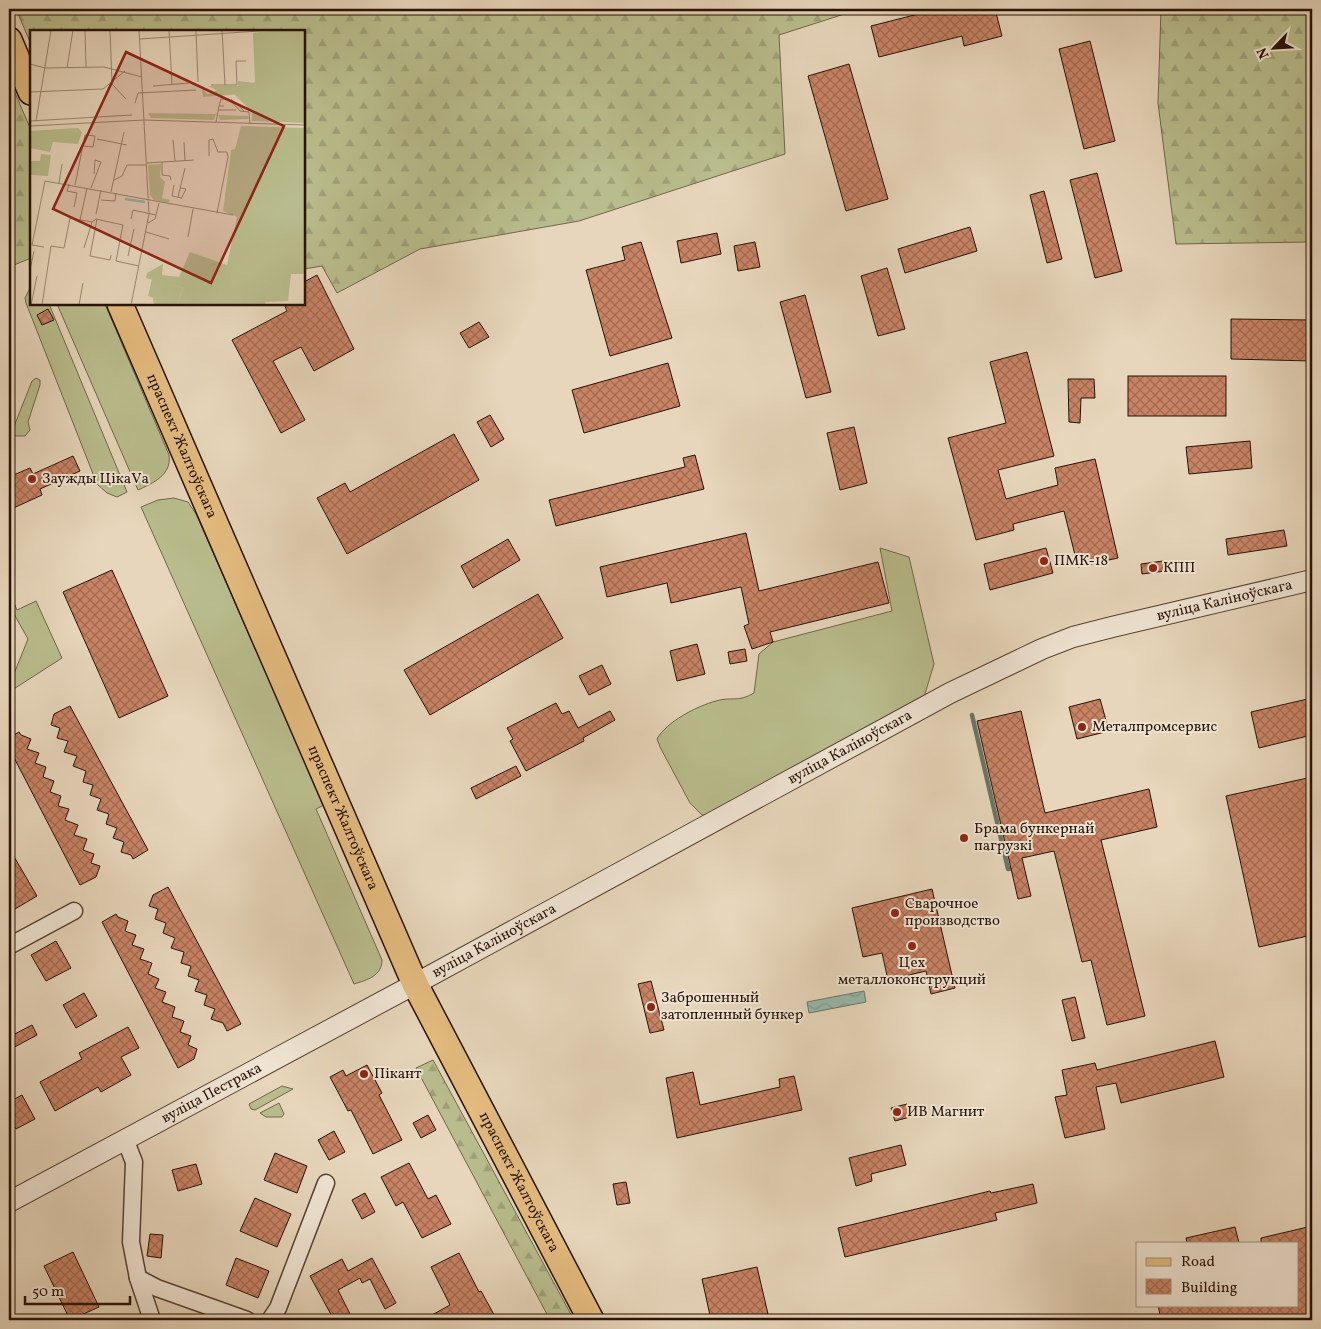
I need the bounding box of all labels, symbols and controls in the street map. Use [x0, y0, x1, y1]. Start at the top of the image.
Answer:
north arrow [1248, 22, 1298, 72]
inset map [30, 30, 305, 305]
text: N [1253, 44, 1274, 61]
street label: праспект Жалтоўскага [141, 371, 222, 522]
place label: Заужды ЦікаVа [42, 469, 149, 490]
marker: Заужды ЦікаVа [26, 473, 38, 485]
place label: ПМК-18 [1054, 551, 1108, 572]
marker: ПМК-18 [1038, 555, 1050, 567]
place label: КПП [1163, 558, 1195, 579]
marker: КПП [1147, 562, 1159, 574]
street label: вуліца Каліноўскага [1155, 574, 1295, 627]
street label: вуліца Каліноўскага [784, 705, 916, 790]
place label: Металпромсервис [1092, 717, 1217, 738]
marker: Металпромсервис [1076, 721, 1088, 733]
street label: праспект Жалтоўскага [302, 742, 383, 893]
place label: Брама бункернай пагрузкі [974, 819, 1094, 857]
marker: Брама бункернай пагрузкі [958, 832, 970, 844]
place label: Сварочное производство [905, 894, 1000, 932]
street label: вуліца Каліноўскага [428, 899, 560, 983]
marker: Сварочное производство [889, 907, 901, 919]
marker: Цех металлоконструкций [906, 940, 918, 952]
place label: Цех металлоконструкций [838, 953, 986, 991]
place label: Заброшенный затопленный бункер [661, 988, 803, 1026]
marker: Заброшенный затопленный бункер [645, 1001, 657, 1013]
street label: вуліца Пестрака [158, 1058, 266, 1129]
place label: Пікант [374, 1064, 422, 1085]
marker: Пікант [358, 1068, 370, 1080]
place label: ИВ Магнит [907, 1102, 985, 1123]
marker: ИВ Магнит [891, 1106, 903, 1118]
street label: праспект Жалтоўскага [473, 1108, 564, 1256]
legend [1136, 1242, 1298, 1306]
text: Road [1181, 1252, 1215, 1273]
scale bar [25, 1274, 130, 1306]
text: Building [1181, 1278, 1238, 1299]
text: 50 m [32, 1282, 64, 1303]

